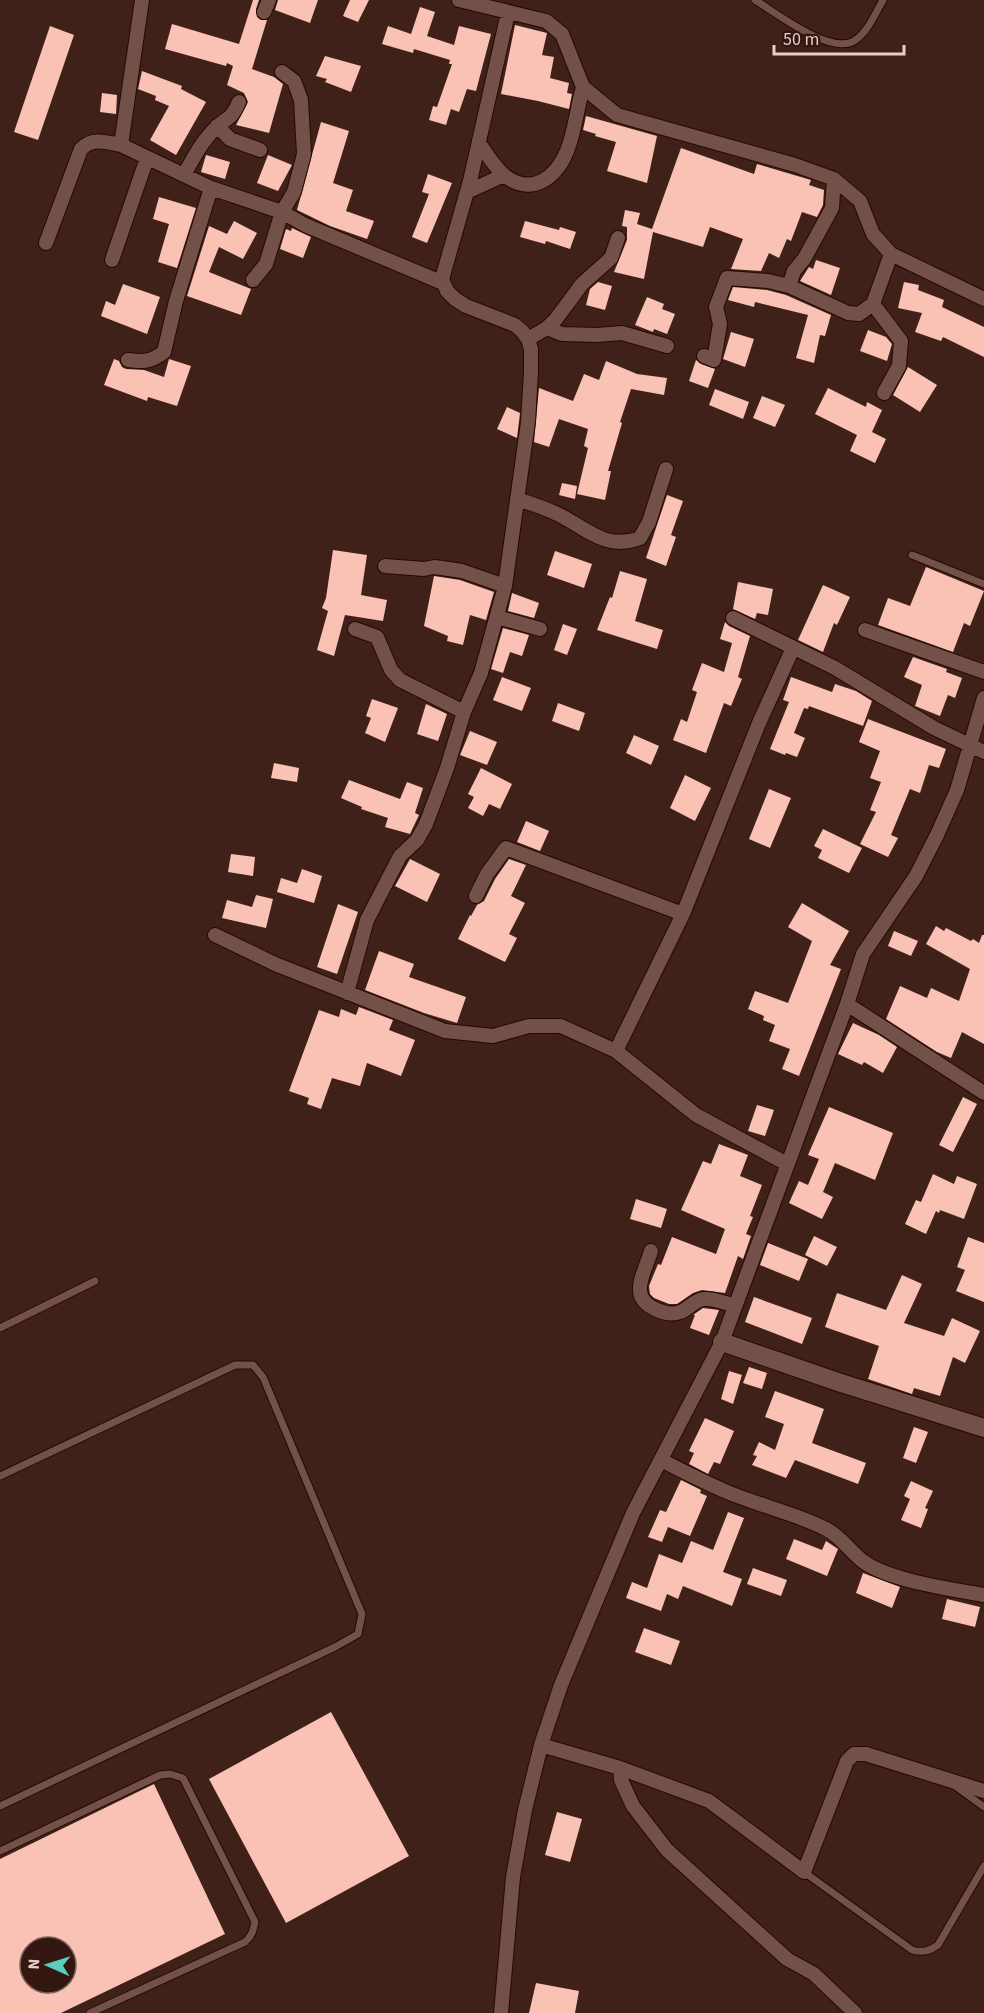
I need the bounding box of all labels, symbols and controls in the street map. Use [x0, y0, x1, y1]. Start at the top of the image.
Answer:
scale bar [774, 18, 904, 56]
text: 50 m [783, 27, 819, 52]
north arrow [18, 1935, 78, 1995]
text: N [23, 1958, 45, 1970]

